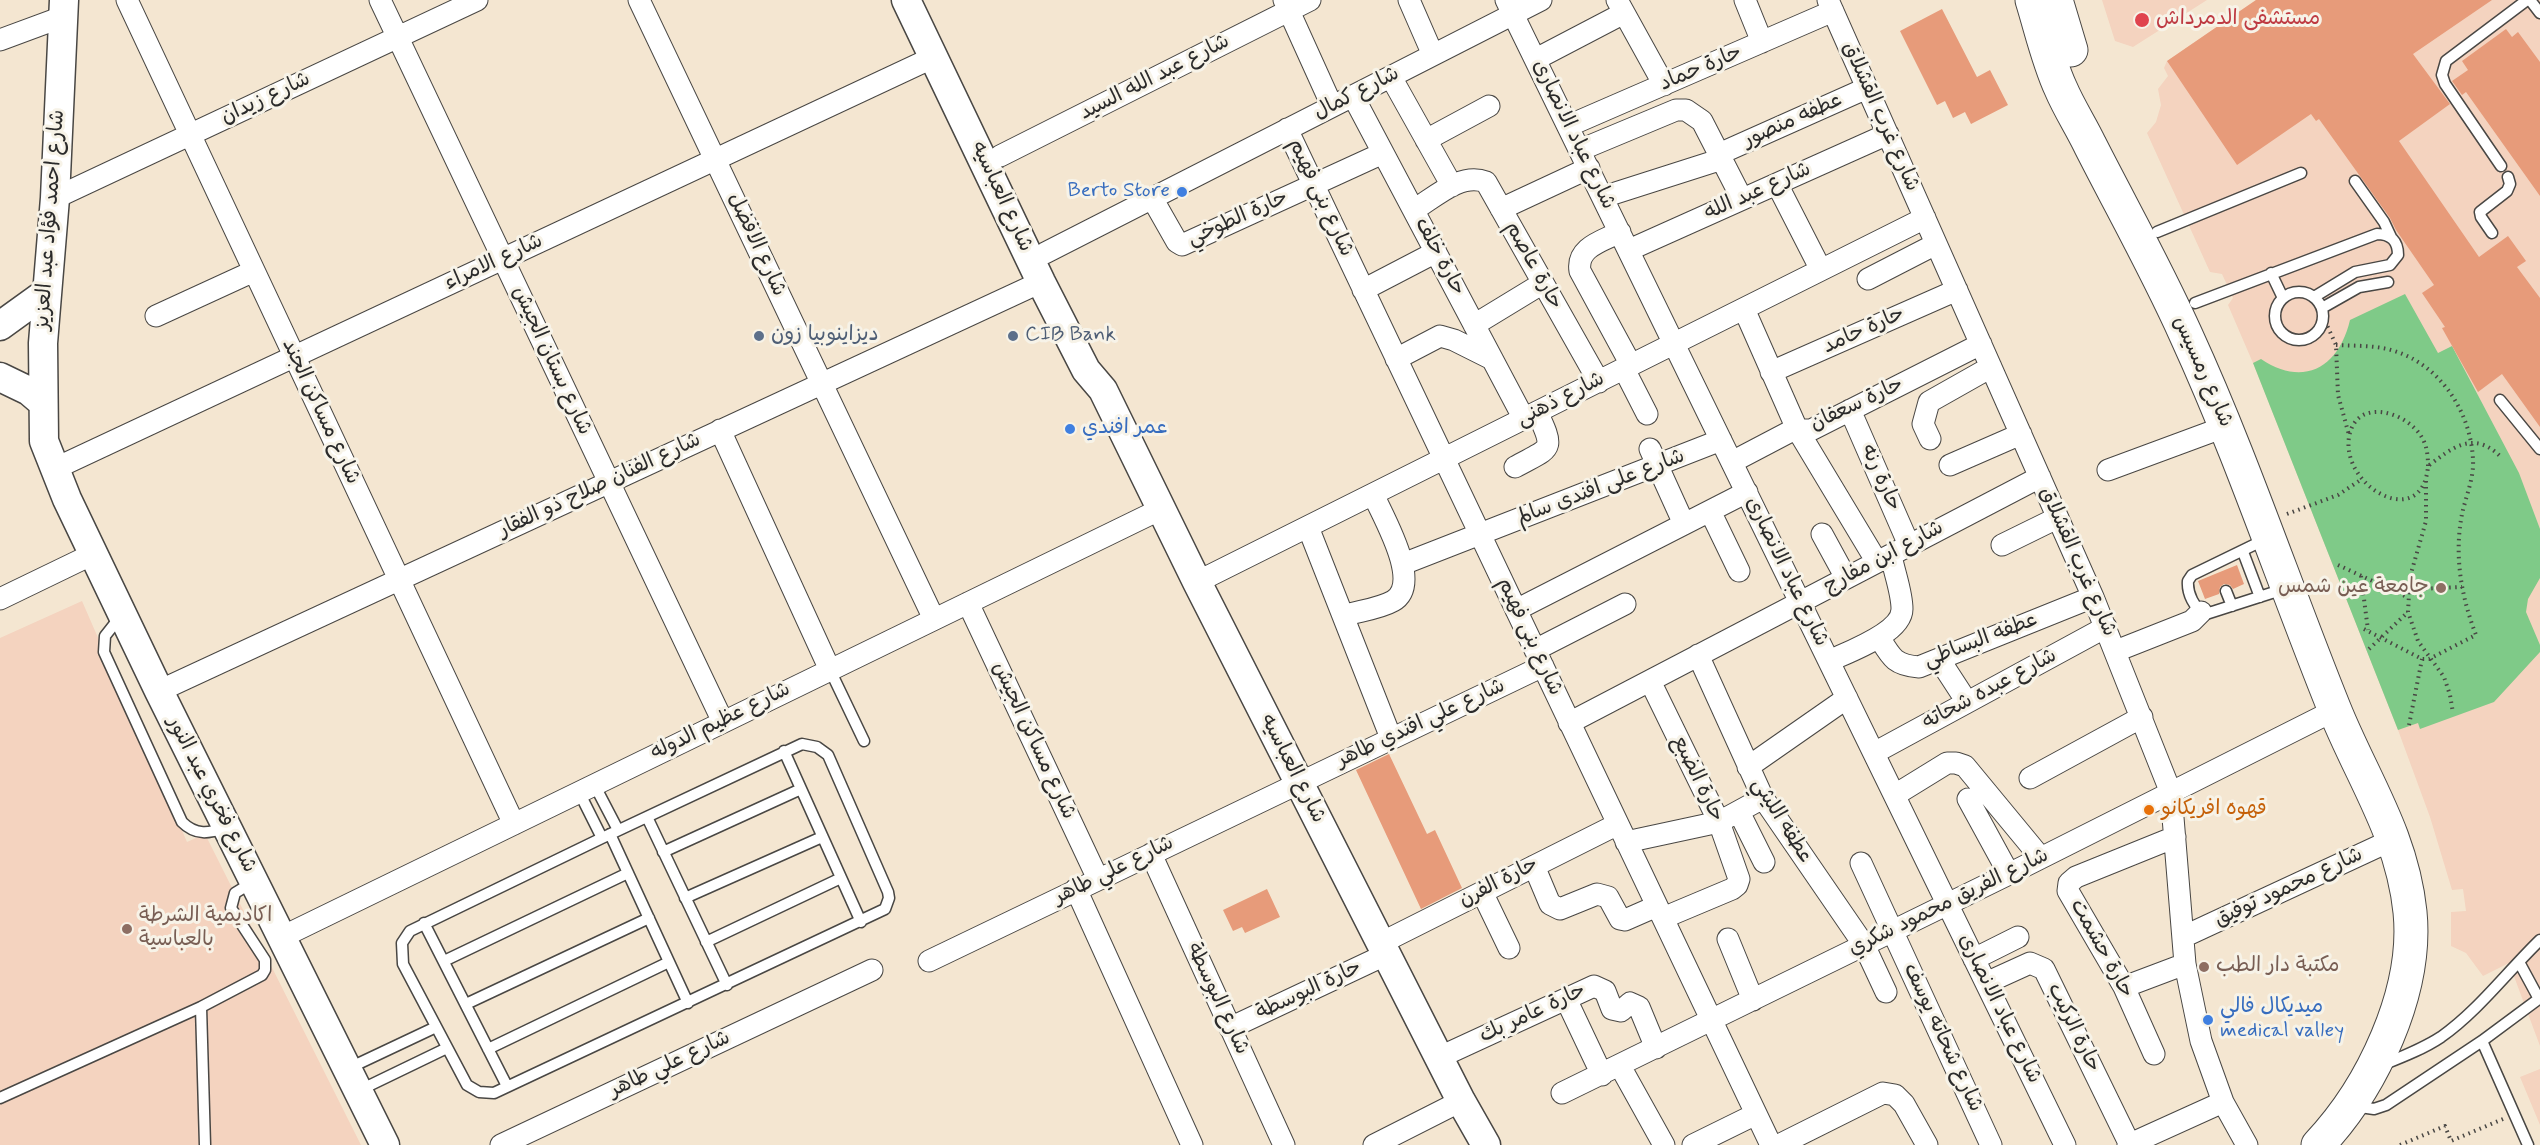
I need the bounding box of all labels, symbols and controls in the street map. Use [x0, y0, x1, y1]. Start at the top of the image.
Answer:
place label: مستشفى الدمرداش [2156, 7, 2320, 33]
marker: مستشفى الدمرداش [2133, 11, 2151, 29]
street label: شارع عبد الله السيد [1076, 29, 1234, 127]
street label: شارع غرب القشلاق [1836, 38, 1924, 196]
street label: حارة حماد [1656, 40, 1746, 98]
street label: شارع عباد الانصارى [1526, 56, 1620, 214]
street label: شارع كمال [1310, 62, 1404, 126]
street label: شارع زيدان [217, 67, 315, 131]
street label: عطفه منصور [1740, 88, 1846, 154]
street label: شارع احمد فؤاد عبد العزيز [31, 109, 71, 331]
street label: شارع بنى فهيم [1282, 135, 1358, 261]
street label: شارع العباسيه [964, 138, 1038, 256]
street label: شارع عبد الله [1701, 157, 1815, 227]
place label: Berto Store [1067, 179, 1170, 205]
marker: Berto Store [1175, 185, 1189, 199]
street label: حارة الطوخي [1184, 186, 1292, 252]
street label: شارع الافضل [721, 189, 791, 301]
street label: حارة خلف [1408, 214, 1470, 300]
street label: حارة عاصم [1499, 218, 1567, 314]
street label: شارع الامراء [441, 229, 547, 297]
street label: شارع بستان الجيش [506, 283, 596, 439]
street label: حارة حامد [1819, 302, 1909, 360]
street label: شارع رمسيس [2166, 312, 2238, 432]
place label: ديزاينوبيا زون [771, 323, 879, 349]
place label: CIB Bank [1025, 323, 1116, 349]
marker: ديزاينوبيا زون [752, 329, 766, 343]
marker: CIB Bank [1006, 329, 1020, 343]
street label: شارع مساكن الجند [275, 335, 365, 489]
street label: شارع ذهنى [1513, 367, 1609, 433]
street label: حارة سعفان [1806, 372, 1908, 438]
place label: عمر افندي [1082, 416, 1168, 442]
marker: عمر افندي [1063, 422, 1077, 436]
street label: شارع الفنان صلاح ذو الفقار [495, 428, 705, 544]
street label: حارة رنه [1854, 441, 1906, 515]
street label: شارع على افندى سالم [1513, 444, 1689, 532]
street label: شارع غرب القشلاق [2033, 483, 2121, 641]
street label: شارع عباد الانصارى [1739, 493, 1833, 651]
street label: شارع ابن مفارج [1820, 516, 1948, 600]
street label: شارع بنى فهيم [1491, 574, 1567, 700]
place label: جامعة عين شمس [2278, 575, 2429, 601]
marker: جامعة عين شمس [2434, 581, 2448, 595]
street label: عطفه البساطي [1921, 608, 2041, 674]
street label: شارع عبده شحاته [1918, 644, 2062, 736]
street label: شارع مساكن الجيش [985, 658, 1081, 824]
street label: شارع علي افندي طاهر [1333, 674, 1509, 774]
street label: شارع عظيم الدوله [647, 677, 795, 767]
street label: شارع العباسيه [1254, 710, 1330, 828]
street label: شارع فخري عبد النور [161, 712, 261, 878]
street label: حارة الضبع [1665, 732, 1729, 826]
street label: عطفه الليثي [1745, 774, 1817, 868]
place label: قهوه افريكانو [2161, 797, 2267, 823]
marker: قهوه افريكانو [2142, 803, 2156, 817]
street label: شارع علي طاهر [1050, 831, 1178, 911]
street label: شارع محمود توفيق [2211, 843, 2367, 933]
street label: شارع الفريق محمود شكري [1845, 844, 2053, 962]
street label: حارة الفرن [1455, 852, 1543, 914]
street label: حارة حشمت [2064, 895, 2138, 1003]
place label: اكاديمية الشرطة بالعباسية [139, 904, 273, 954]
marker: اكاديمية الشرطة بالعباسية [120, 922, 134, 936]
street label: شارع عباد الانصارى [1952, 930, 2046, 1088]
street label: شارع البوسطة [1180, 939, 1254, 1059]
place label: مكتبة دار الطب [2216, 954, 2339, 980]
street label: حارة البوسطة [1252, 956, 1366, 1026]
street label: شارع شحاته يوسف [1897, 960, 1987, 1116]
marker: مكتبة دار الطب [2197, 960, 2211, 974]
street label: حارة عامر بك [1476, 978, 1590, 1050]
street label: حارة الركيب [2041, 980, 2105, 1076]
place label: ميديكال فالي medical valley [2220, 995, 2344, 1045]
marker: ميديكال فالي medical valley [2201, 1013, 2215, 1027]
street label: شارع علي طاهر [605, 1026, 735, 1104]

